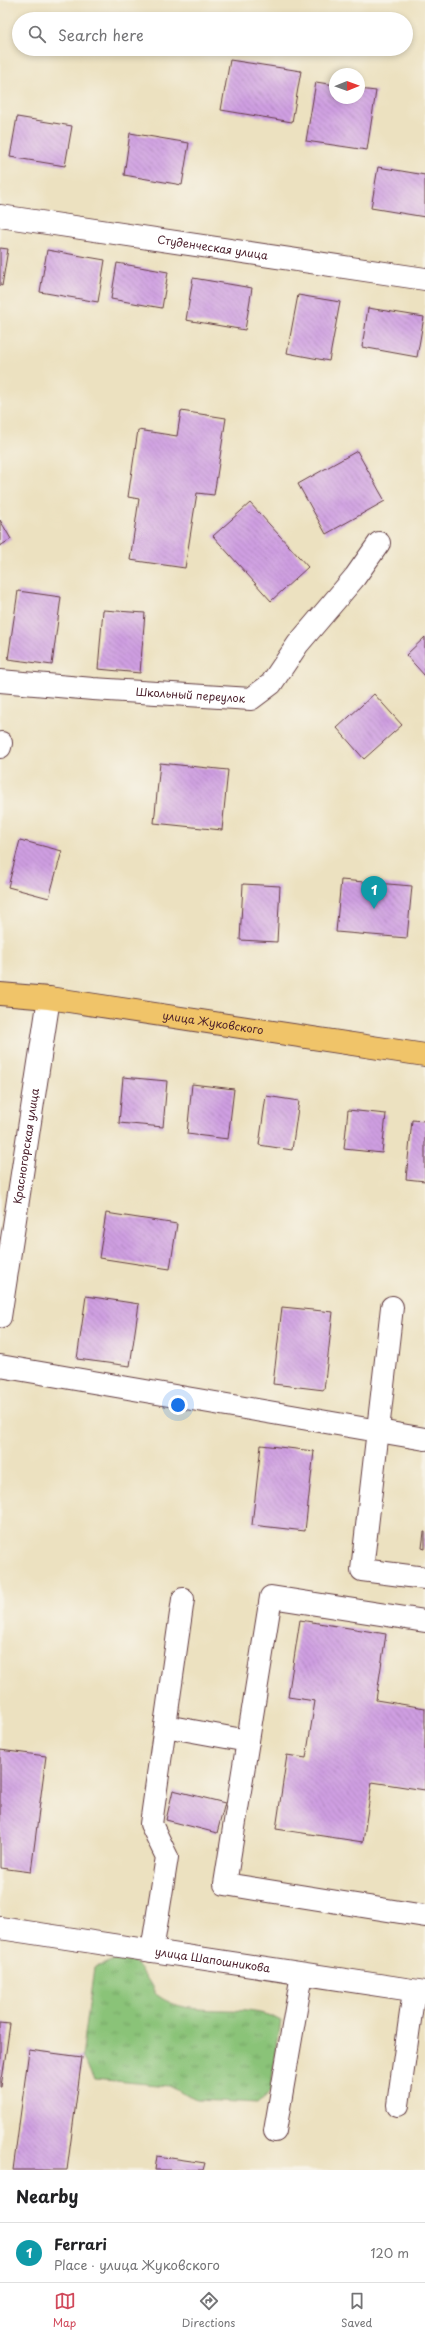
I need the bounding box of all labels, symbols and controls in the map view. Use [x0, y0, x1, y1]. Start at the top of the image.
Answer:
search box [12, 12, 413, 56]
icon: search [26, 23, 48, 45]
text: Search here [58, 23, 144, 46]
north arrow [329, 68, 365, 104]
street label: Студенческая улица [156, 230, 269, 264]
street label: Школьный переулок [135, 683, 246, 707]
pin: 1 [361, 876, 387, 909]
street label: улица Жуковского [161, 1006, 265, 1038]
street label: Красногорская улица [8, 1087, 43, 1205]
your location [168, 1395, 188, 1415]
street label: улица Шапошникова [154, 1942, 272, 1977]
text: Nearby [16, 2183, 78, 2209]
text: Ferrari [54, 2232, 107, 2255]
text: 1 [26, 2243, 32, 2262]
text: 120 m [370, 2243, 409, 2262]
text: Place · улица Жуковского [54, 2255, 220, 2274]
tab: Map [53, 2290, 76, 2331]
tab: Directions [182, 2290, 235, 2331]
tab: Saved [341, 2290, 372, 2331]

